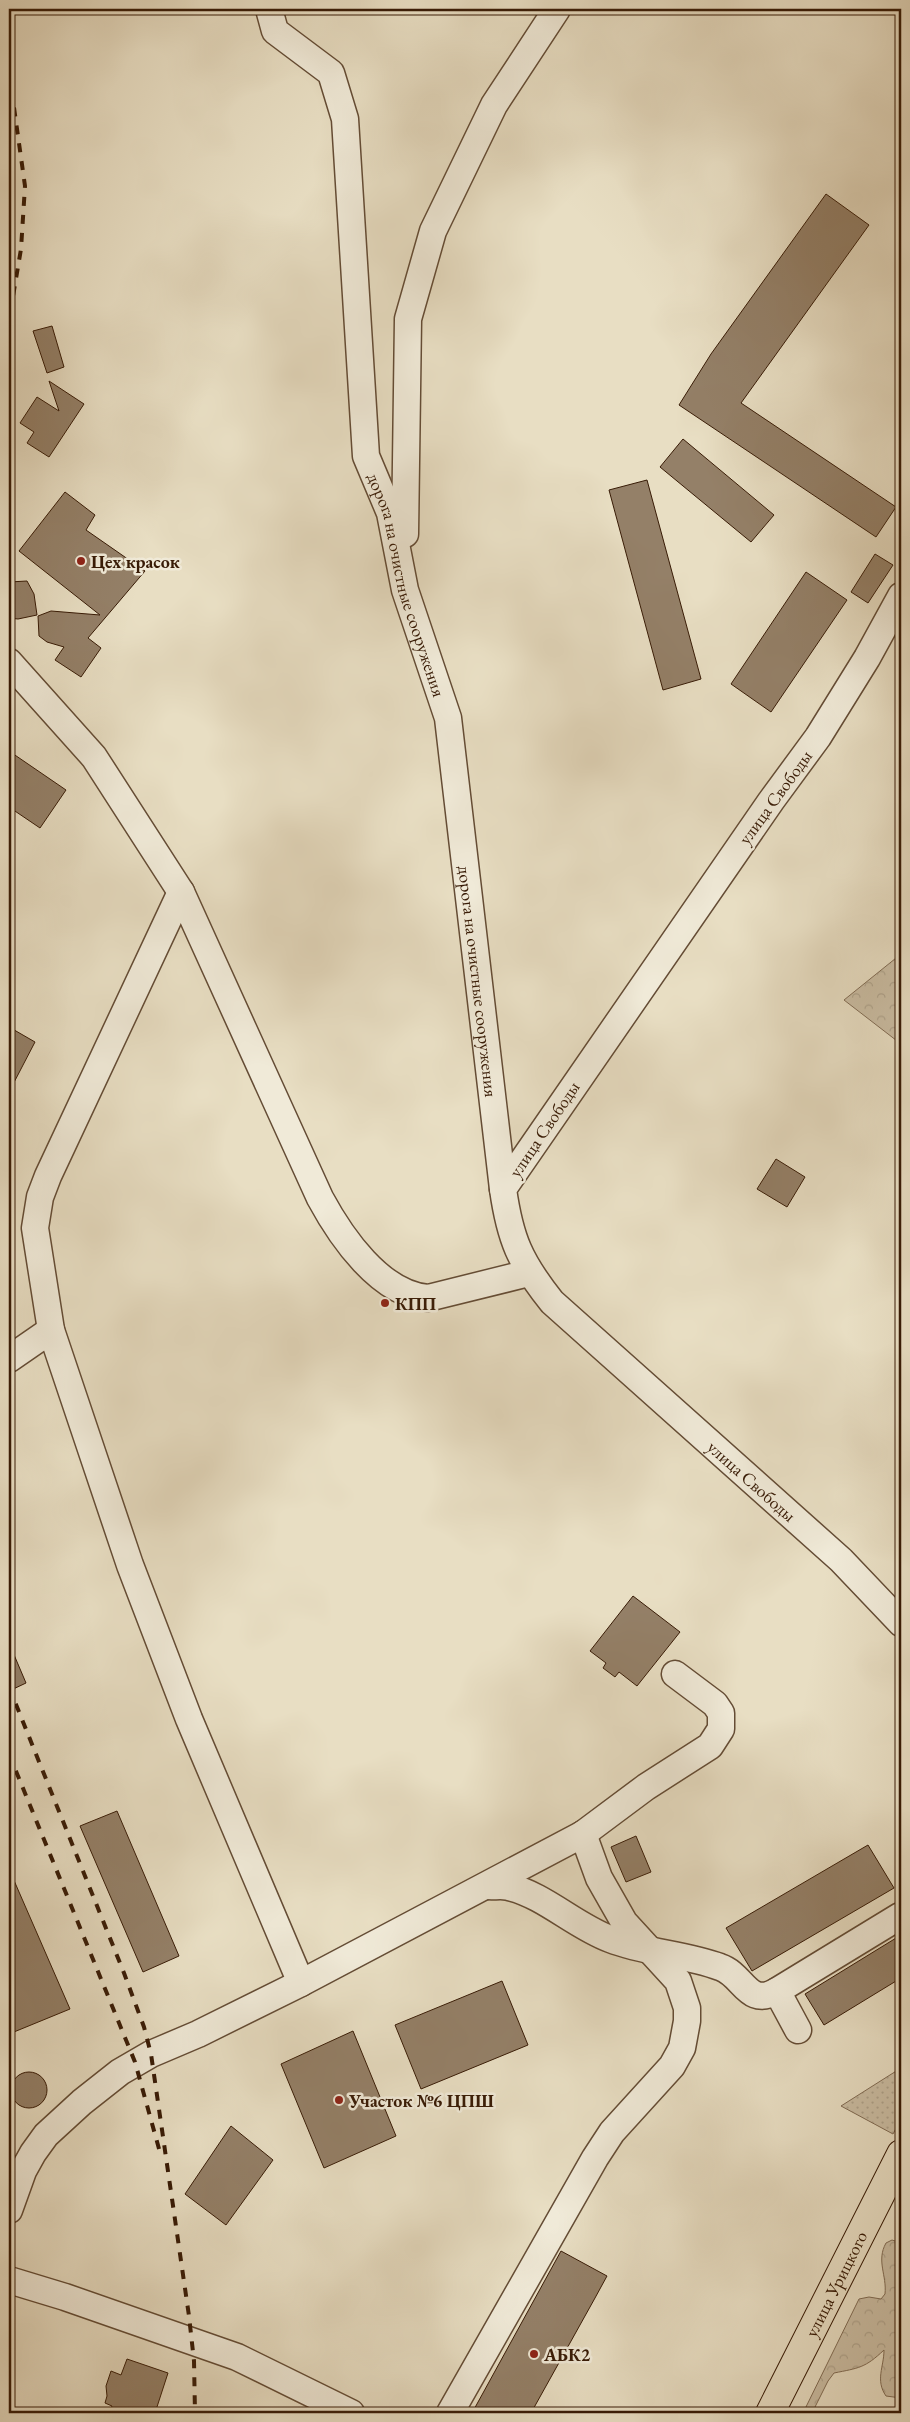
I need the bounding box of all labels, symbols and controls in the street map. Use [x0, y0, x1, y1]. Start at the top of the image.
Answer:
street label: дорога на очистные сооружения [363, 469, 451, 699]
place label: Цех красок [91, 550, 180, 573]
marker: Цех красок [75, 555, 87, 567]
street label: улица Свободы [733, 745, 817, 849]
street label: дорога на очистные сооружения [454, 864, 504, 1098]
street label: улица Свободы [503, 1077, 585, 1181]
place label: КПП [395, 1292, 436, 1315]
marker: КПП [379, 1297, 391, 1309]
street label: улица Свободы [703, 1435, 801, 1526]
place label: Участок №6 ЦПШ [348, 2089, 494, 2112]
marker: Участок №6 ЦПШ [333, 2094, 345, 2106]
street label: улица Урицкого [799, 2227, 872, 2341]
place label: АБК2 [543, 2343, 591, 2366]
marker: АБК2 [528, 2348, 540, 2360]

